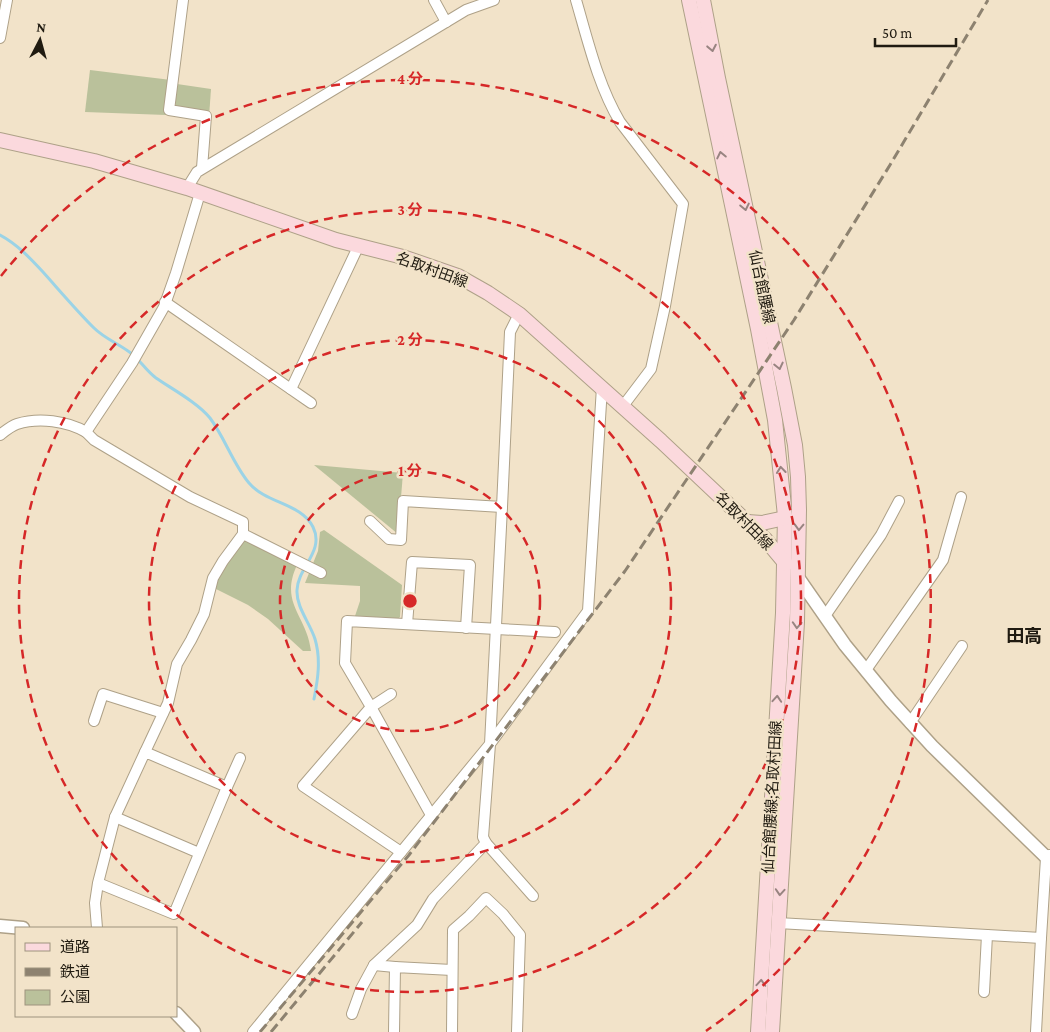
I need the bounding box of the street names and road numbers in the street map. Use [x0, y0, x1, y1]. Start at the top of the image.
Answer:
street label: 名取村田線 [394, 249, 470, 290]
street label: 仙台館腰線 [746, 249, 778, 325]
street label: 名取村田線 [712, 488, 777, 553]
street label: 仙台館腰線;名取村田線 [759, 720, 785, 874]

